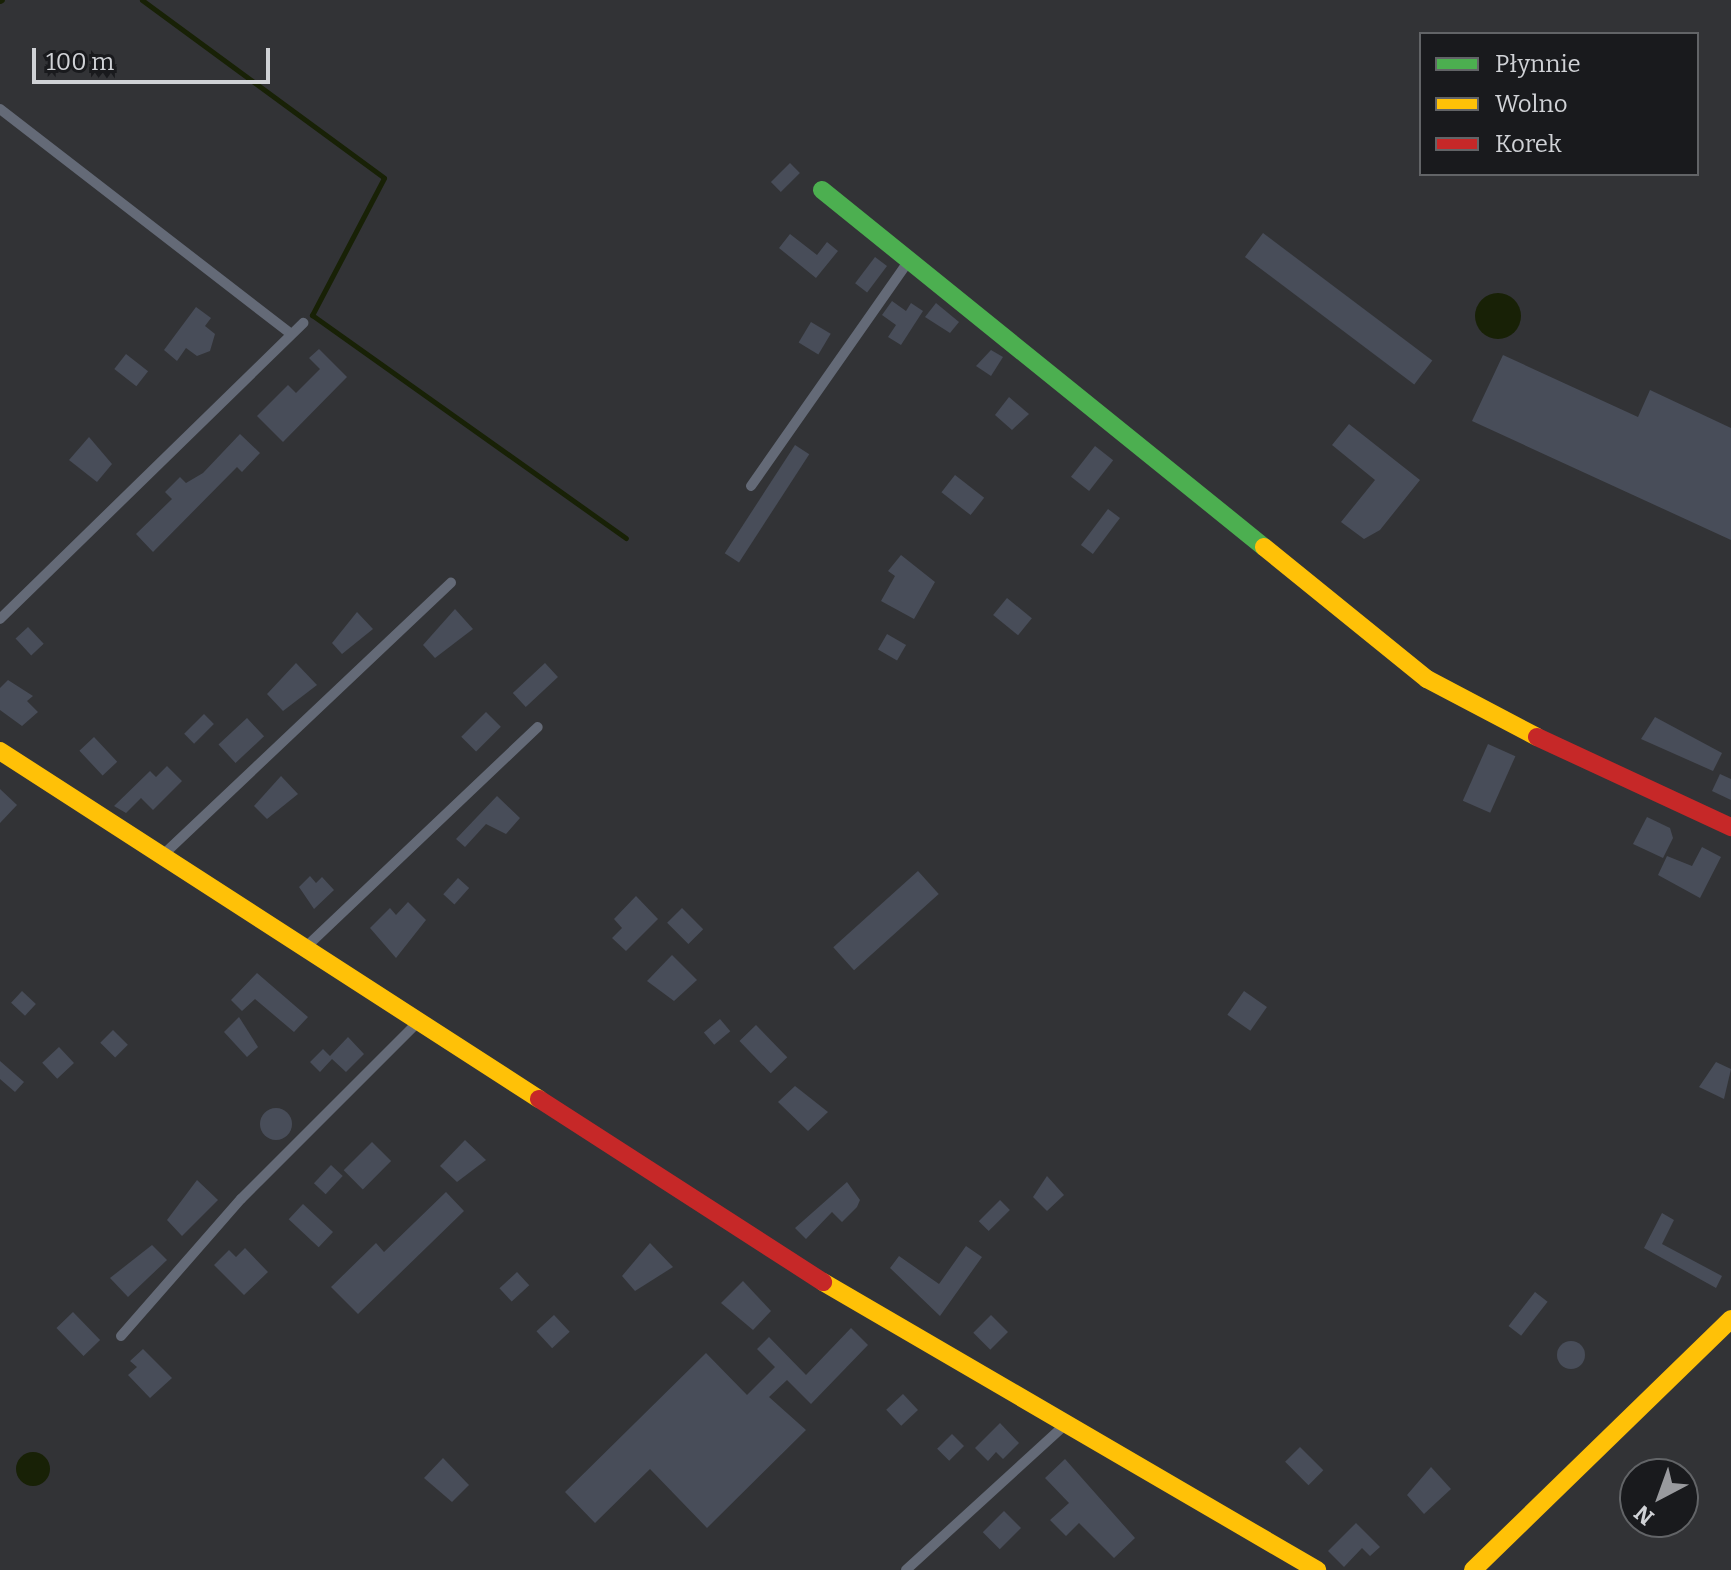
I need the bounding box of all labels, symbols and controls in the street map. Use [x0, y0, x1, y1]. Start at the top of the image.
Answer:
scale bar [36, 32, 274, 82]
legend [1419, 32, 1699, 176]
text: 100 m [46, 48, 114, 76]
text: Płynnie [1495, 50, 1581, 78]
text: Wolno [1495, 90, 1568, 118]
text: Korek [1495, 130, 1562, 158]
north arrow [1619, 1458, 1699, 1538]
text: N [1629, 1499, 1660, 1531]

